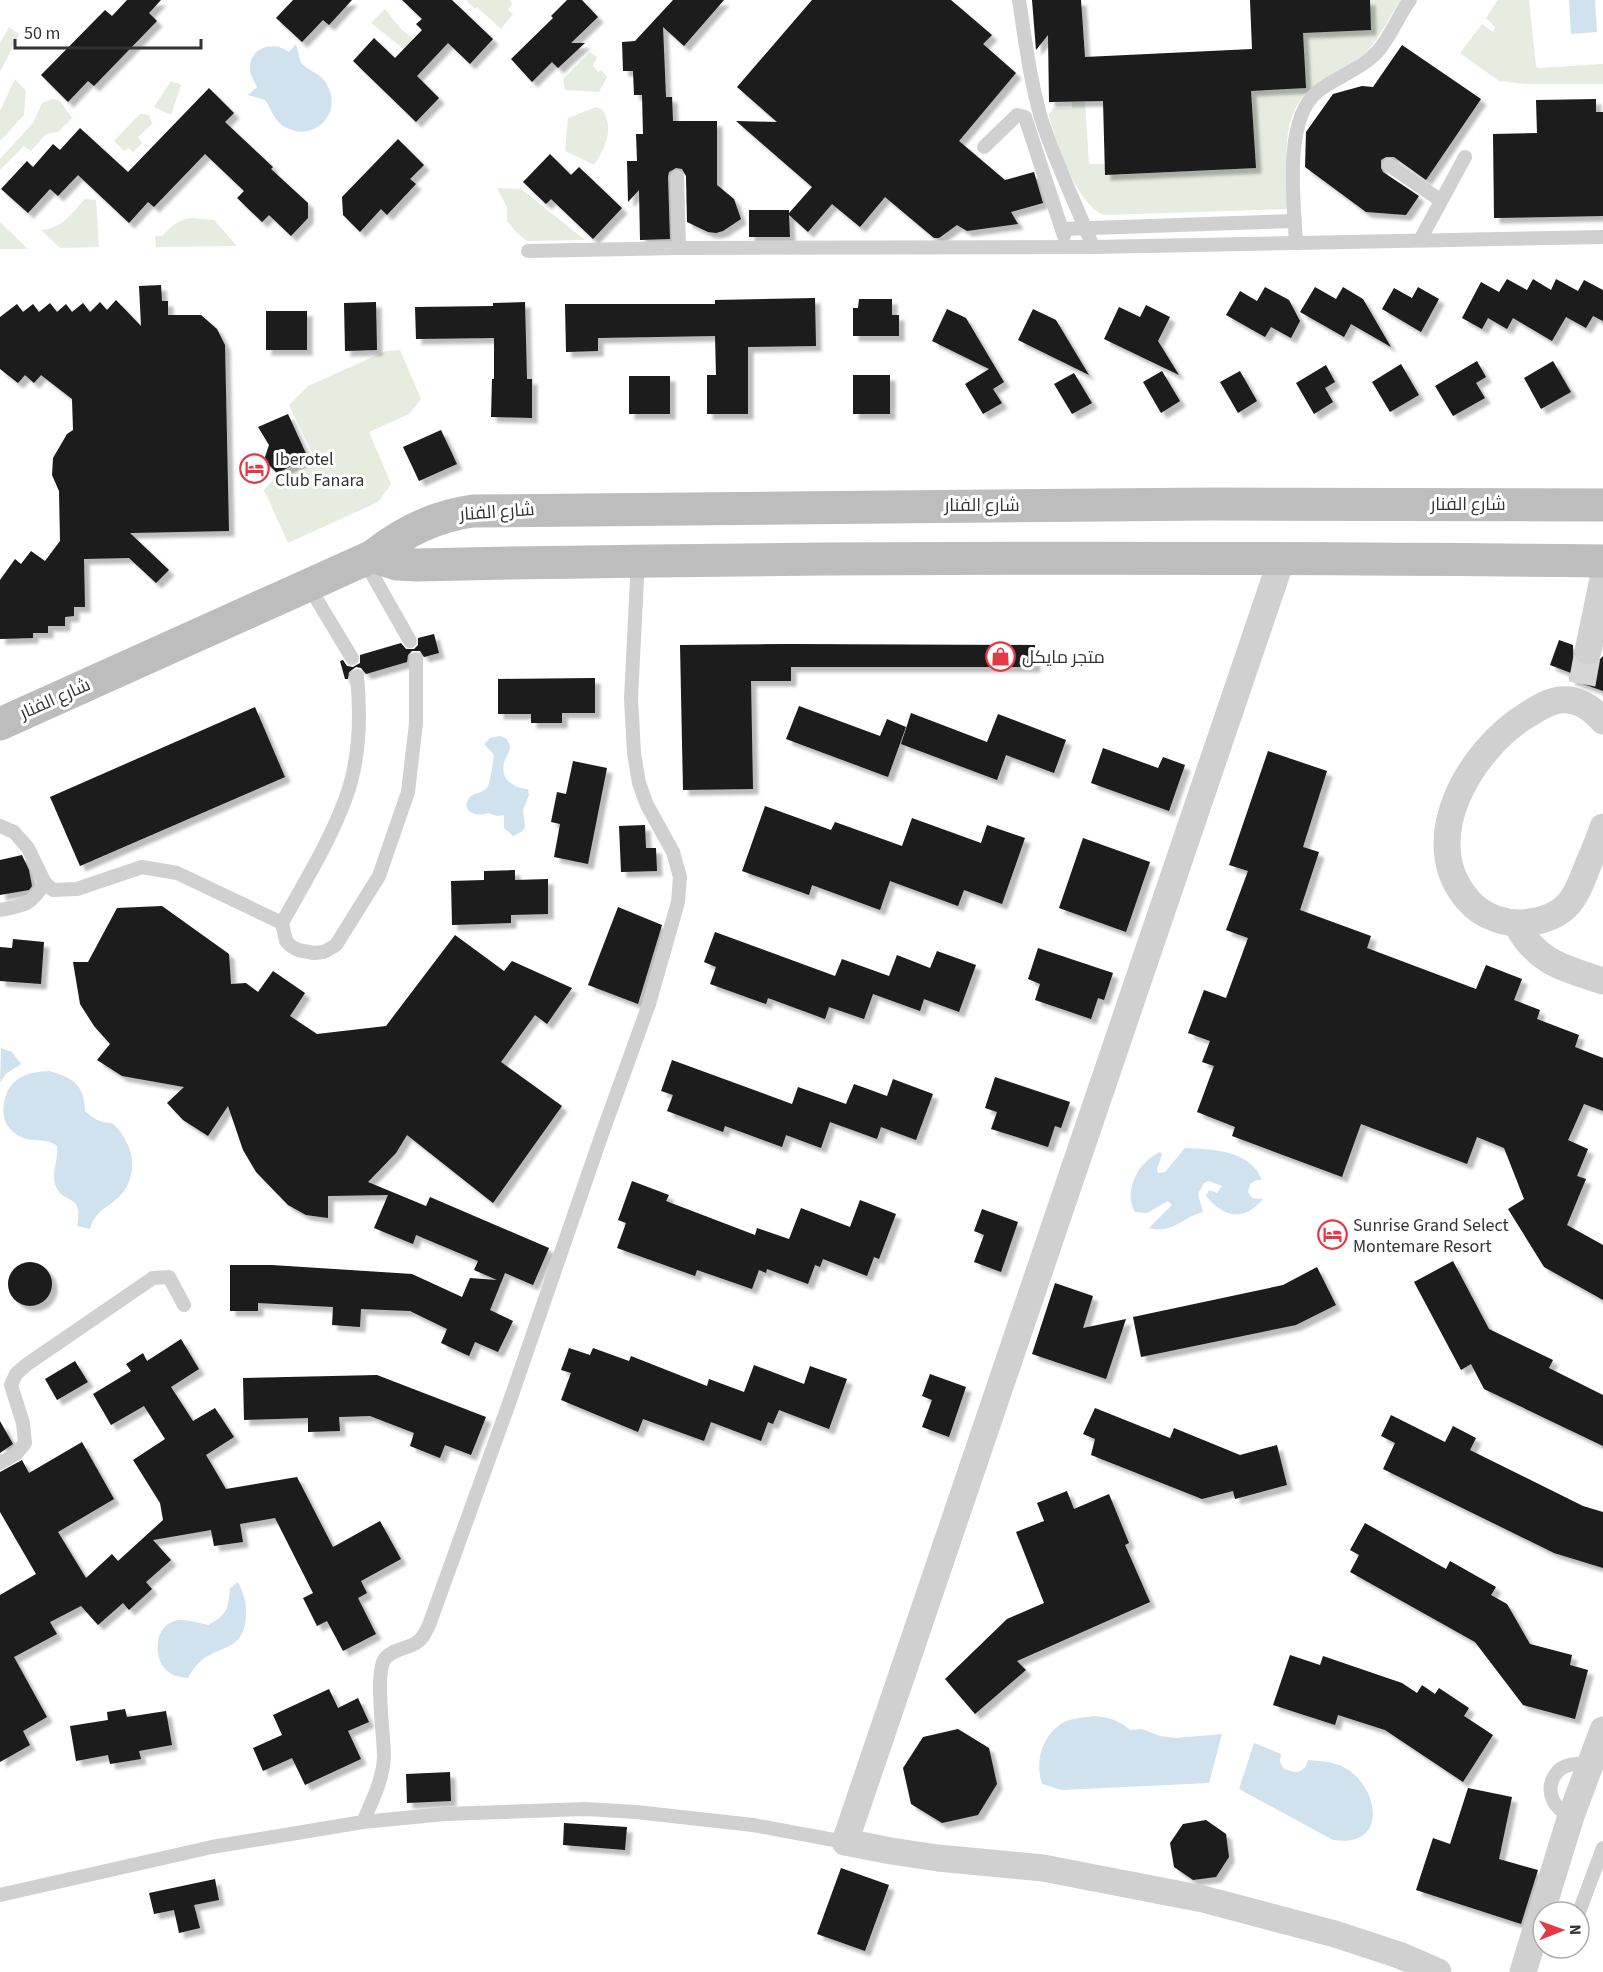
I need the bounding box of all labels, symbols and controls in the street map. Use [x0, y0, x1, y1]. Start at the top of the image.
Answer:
scale bar [15, 12, 201, 50]
text: 50 m [24, 21, 60, 46]
place label: Iberotel Club Fanara [275, 447, 364, 493]
hotel icon: Iberotel Club Fanara [238, 453, 270, 485]
street label: شارع الفنار [1429, 492, 1506, 517]
street label: شارع الفنار [943, 493, 1020, 518]
street label: شارع الفنار [458, 497, 535, 527]
shop icon: متجر مايكل [985, 641, 1017, 673]
place label: متجر مايكل [1022, 645, 1105, 670]
street label: شارع الفنار [15, 672, 94, 726]
place label: Sunrise Grand Select Montemare Resort [1353, 1213, 1509, 1259]
hotel icon: Sunrise Grand Select Montemare Resort [1316, 1219, 1348, 1251]
north arrow [1531, 1900, 1591, 1960]
text: N [1564, 1924, 1586, 1935]

